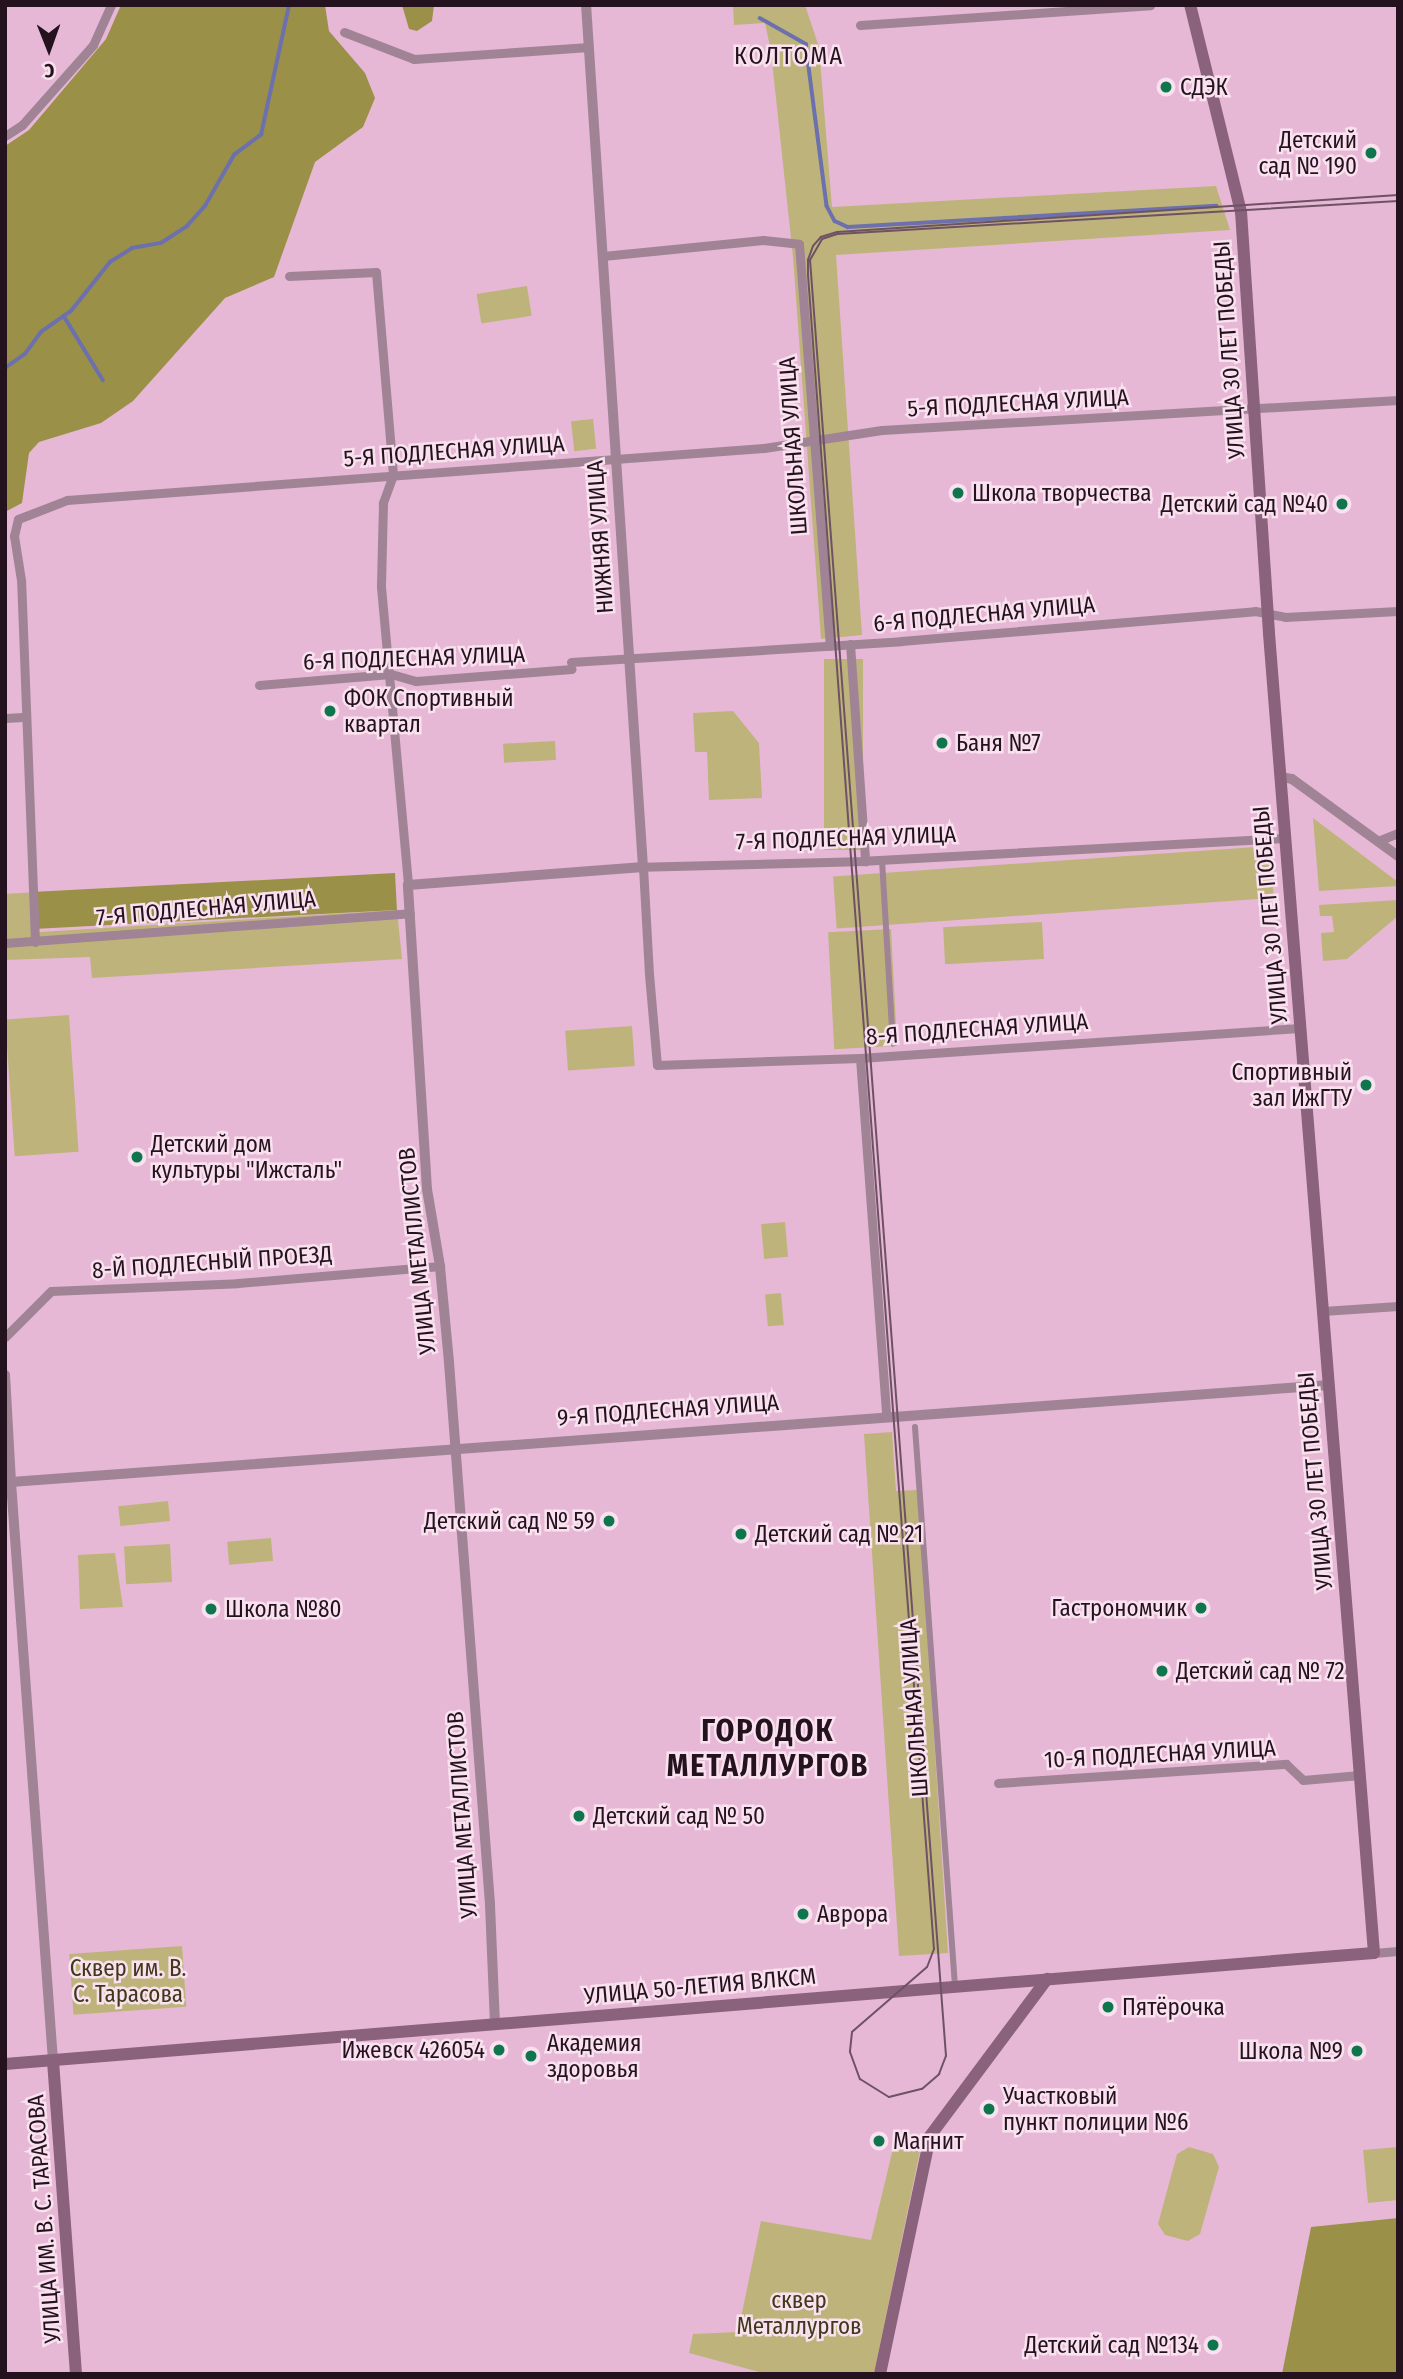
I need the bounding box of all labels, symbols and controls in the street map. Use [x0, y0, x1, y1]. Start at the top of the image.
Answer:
north arrow [14, 14, 84, 84]
district label: КОЛТОМА [735, 43, 843, 71]
text: С [44, 59, 55, 82]
place label: СДЭК [1180, 73, 1228, 101]
marker: СДЭК [1158, 79, 1174, 95]
place label: Детский сад № 190 [1258, 126, 1357, 180]
marker: Детский сад № 190 [1363, 145, 1379, 161]
street label: УЛИЦА 30 ЛЕТ ПОБЕДЫ [1208, 240, 1250, 460]
street label: ШКОЛЬНАЯ УЛИЦА [773, 356, 813, 536]
street label: 5-Я ПОДЛЕСНАЯ УЛИЦА [907, 383, 1129, 423]
street label: 5-Я ПОДЛЕСНАЯ УЛИЦА [343, 430, 565, 472]
street label: НИЖНЯЯ УЛИЦА [581, 459, 619, 615]
place label: Школа творчества [972, 479, 1152, 507]
marker: Школа творчества [950, 485, 966, 501]
place label: Детский сад №40 [1161, 490, 1328, 518]
marker: Детский сад №40 [1334, 496, 1350, 512]
street label: 6-Я ПОДЛЕСНАЯ УЛИЦА [872, 591, 1096, 637]
street label: 6-Я ПОДЛЕСНАЯ УЛИЦА [302, 640, 526, 676]
place label: ФОК Спортивный квартал [344, 684, 514, 738]
marker: ФОК Спортивный квартал [322, 703, 338, 719]
place label: Баня №7 [956, 729, 1041, 757]
marker: Баня №7 [934, 735, 950, 751]
street label: УЛИЦА 30 ЛЕТ ПОБЕДЫ [1247, 805, 1293, 1025]
street label: 7-Я ПОДЛЕСНАЯ УЛИЦА [735, 820, 957, 856]
street label: 7-Я ПОДЛЕСНАЯ УЛИЦА [95, 885, 317, 931]
street label: 8-Я ПОДЛЕСНАЯ УЛИЦА [865, 1007, 1089, 1051]
place label: Спортивный зал ИжГТУ [1232, 1058, 1352, 1112]
marker: Спортивный зал ИжГТУ [1358, 1077, 1374, 1093]
place label: Детский дом культуры "Ижсталь" [151, 1130, 342, 1184]
street label: УЛИЦА МЕТАЛЛИСТОВ [392, 1146, 442, 1356]
marker: Детский дом культуры "Ижсталь" [129, 1149, 145, 1165]
street label: 8-Й ПОДЛЕСНЫЙ ПРОЕЗД [91, 1240, 333, 1284]
street label: УЛИЦА 30 ЛЕТ ПОБЕДЫ [1292, 1371, 1338, 1591]
street label: 9-Я ПОДЛЕСНАЯ УЛИЦА [556, 1388, 780, 1432]
place label: Детский сад № 59 [424, 1507, 595, 1535]
marker: Детский сад № 59 [601, 1513, 617, 1529]
place label: Детский сад № 21 [755, 1520, 923, 1548]
marker: Детский сад № 21 [733, 1526, 749, 1542]
place label: Гастрономчик [1051, 1594, 1187, 1622]
place label: Школа №80 [225, 1595, 342, 1623]
marker: Гастрономчик [1193, 1600, 1209, 1616]
marker: Школа №80 [203, 1601, 219, 1617]
street label: ШКОЛЬНАЯ УЛИЦА [894, 1618, 934, 1798]
place label: Детский сад № 72 [1176, 1657, 1345, 1685]
marker: Детский сад № 72 [1154, 1663, 1170, 1679]
street label: УЛИЦА МЕТАЛЛИСТОВ [441, 1710, 483, 1920]
district label: ГОРОДОК МЕТАЛЛУРГОВ [668, 1713, 868, 1784]
street label: 10-Я ПОДЛЕСНАЯ УЛИЦА [1043, 1734, 1277, 1774]
place label: Детский сад № 50 [593, 1802, 765, 1830]
marker: Детский сад № 50 [571, 1808, 587, 1824]
place label: Аврора [817, 1900, 888, 1928]
marker: Аврора [795, 1906, 811, 1922]
park label: Сквер им. В. С. Тарасова [70, 1954, 186, 2008]
street label: УЛИЦА 50-ЛЕТИЯ ВЛКСМ [583, 1962, 817, 2010]
place label: Пятёрочка [1122, 1993, 1225, 2021]
marker: Пятёрочка [1100, 1999, 1116, 2015]
place label: Академия здоровья [547, 2029, 641, 2083]
place label: Ижевск 426054 [342, 2036, 485, 2064]
place label: Школа №9 [1239, 2037, 1343, 2065]
marker: Ижевск 426054 [491, 2042, 507, 2058]
marker: Школа №9 [1349, 2043, 1365, 2059]
marker: Академия здоровья [521, 2046, 541, 2066]
place label: Участковый пункт полиции №6 [1003, 2082, 1188, 2136]
street label: УЛИЦА ИМ. В. С. ТАРАСОВА [22, 2094, 66, 2344]
marker: Участковый пункт полиции №6 [981, 2101, 997, 2117]
place label: Магнит [893, 2127, 963, 2155]
marker: Магнит [871, 2133, 887, 2149]
park label: сквер Металлургов [736, 2286, 862, 2340]
place label: Детский сад №134 [1024, 2331, 1199, 2359]
marker: Детский сад №134 [1205, 2337, 1221, 2353]

